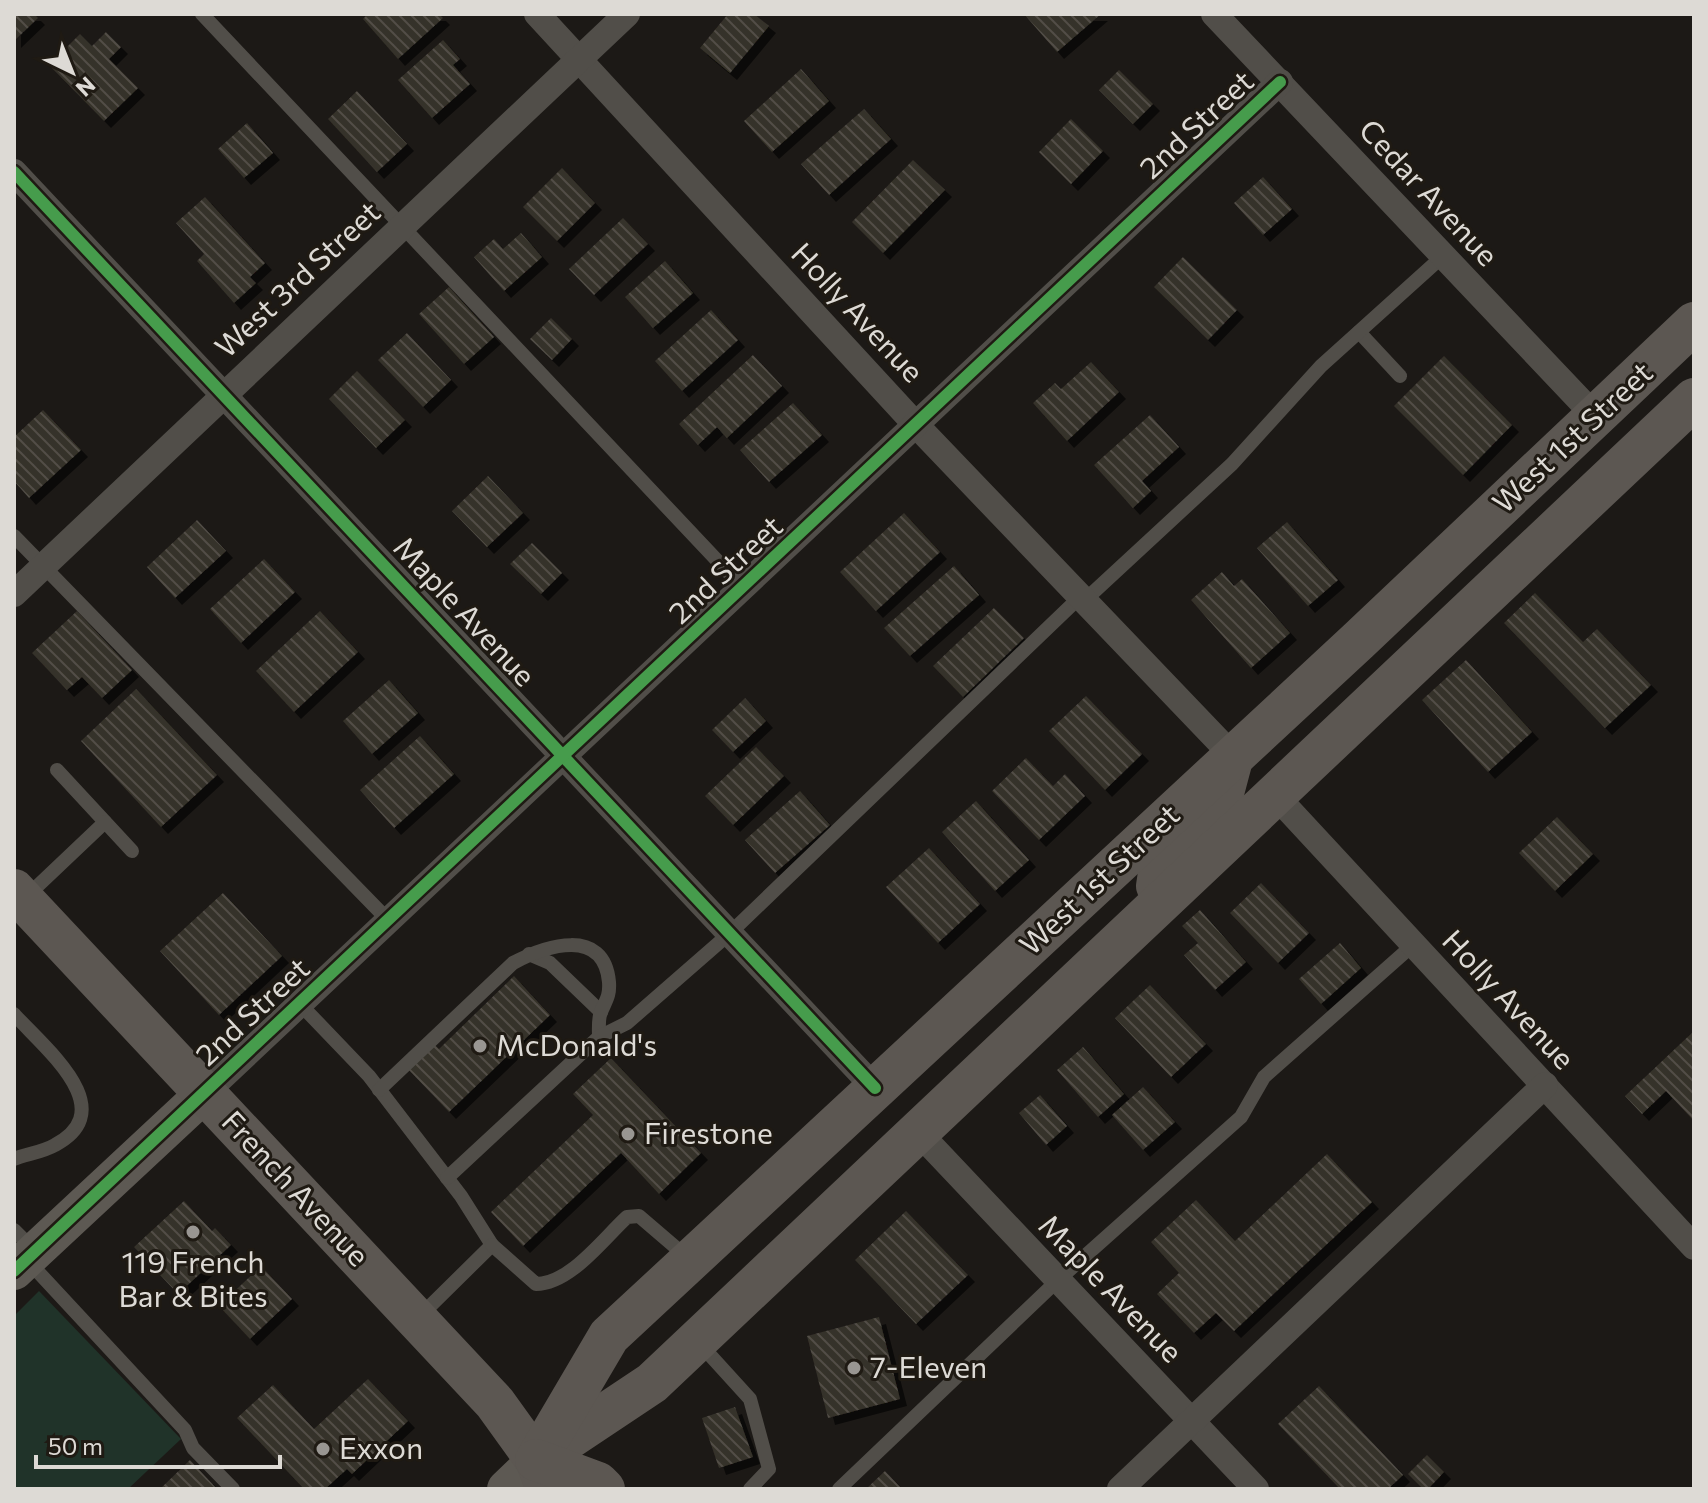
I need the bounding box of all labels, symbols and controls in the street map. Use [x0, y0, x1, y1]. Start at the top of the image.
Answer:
north arrow [32, 32, 112, 112]
street label: 2nd Street [1131, 61, 1260, 185]
text: N [71, 71, 101, 102]
street label: Cedar Avenue [1352, 110, 1507, 272]
street label: West 3rd Street [206, 192, 387, 364]
street label: Holly Avenue [785, 234, 933, 389]
street label: West 1st Street [1484, 353, 1659, 520]
street label: 2nd Street [660, 506, 789, 630]
street label: Maple Avenue [387, 528, 545, 693]
street label: West 1st Street [1011, 795, 1186, 962]
street label: Holly Avenue [1436, 921, 1584, 1076]
street label: 2nd Street [187, 948, 316, 1072]
place label: McDonald's [496, 1025, 657, 1062]
marker: McDonald's [471, 1037, 489, 1055]
street label: French Avenue [215, 1102, 378, 1273]
place label: Firestone [644, 1113, 773, 1150]
marker: Firestone [619, 1125, 637, 1143]
street label: Maple Avenue [1032, 1206, 1191, 1369]
marker: 119 French Bar & Bites [184, 1223, 202, 1241]
place label: 119 French Bar & Bites [118, 1242, 268, 1313]
place label: 7-Eleven [870, 1347, 987, 1384]
marker: 7-Eleven [845, 1359, 863, 1377]
scale bar [36, 1419, 280, 1469]
place label: Exxon [339, 1428, 423, 1465]
text: 50 m [48, 1431, 103, 1460]
marker: Exxon [314, 1440, 332, 1458]

